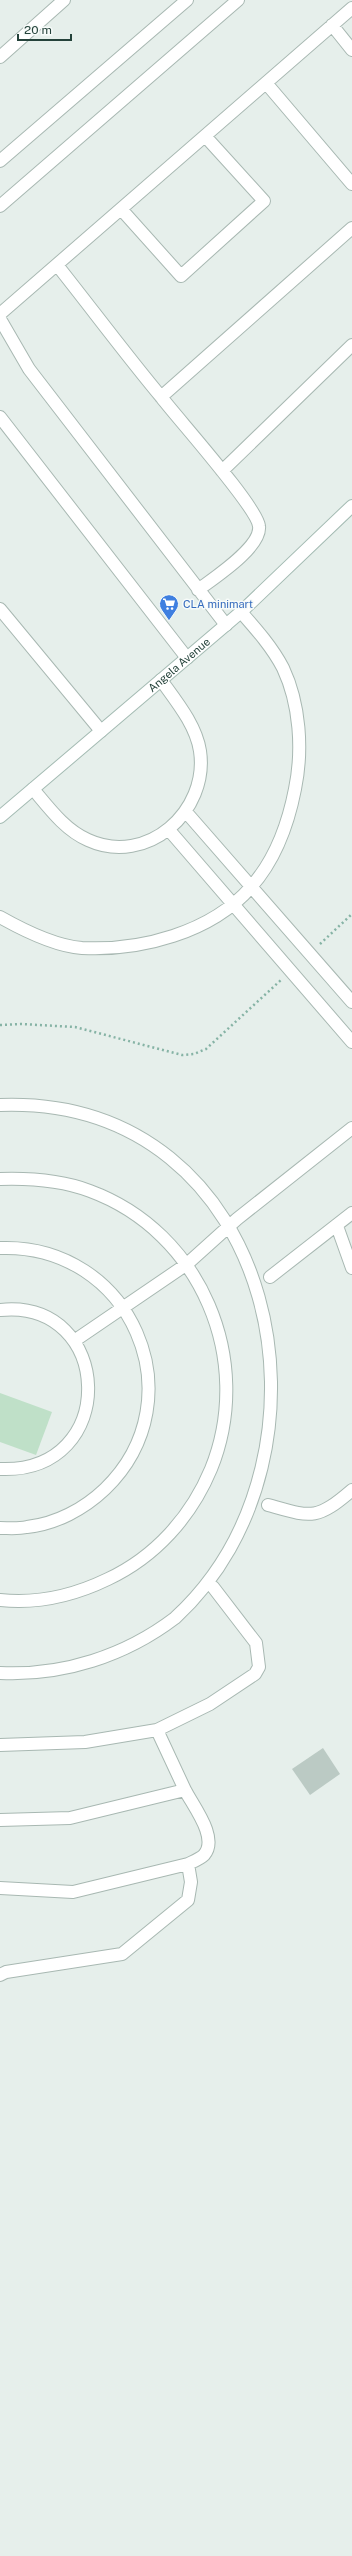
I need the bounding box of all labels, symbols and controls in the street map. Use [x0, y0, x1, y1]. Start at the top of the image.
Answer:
scale bar [18, 16, 71, 42]
text: 20 m [24, 23, 52, 37]
supermarket icon: CLA minimart [158, 593, 180, 621]
place label: CLA minimart [183, 598, 253, 610]
street label: Angela Avenue [146, 635, 212, 694]

